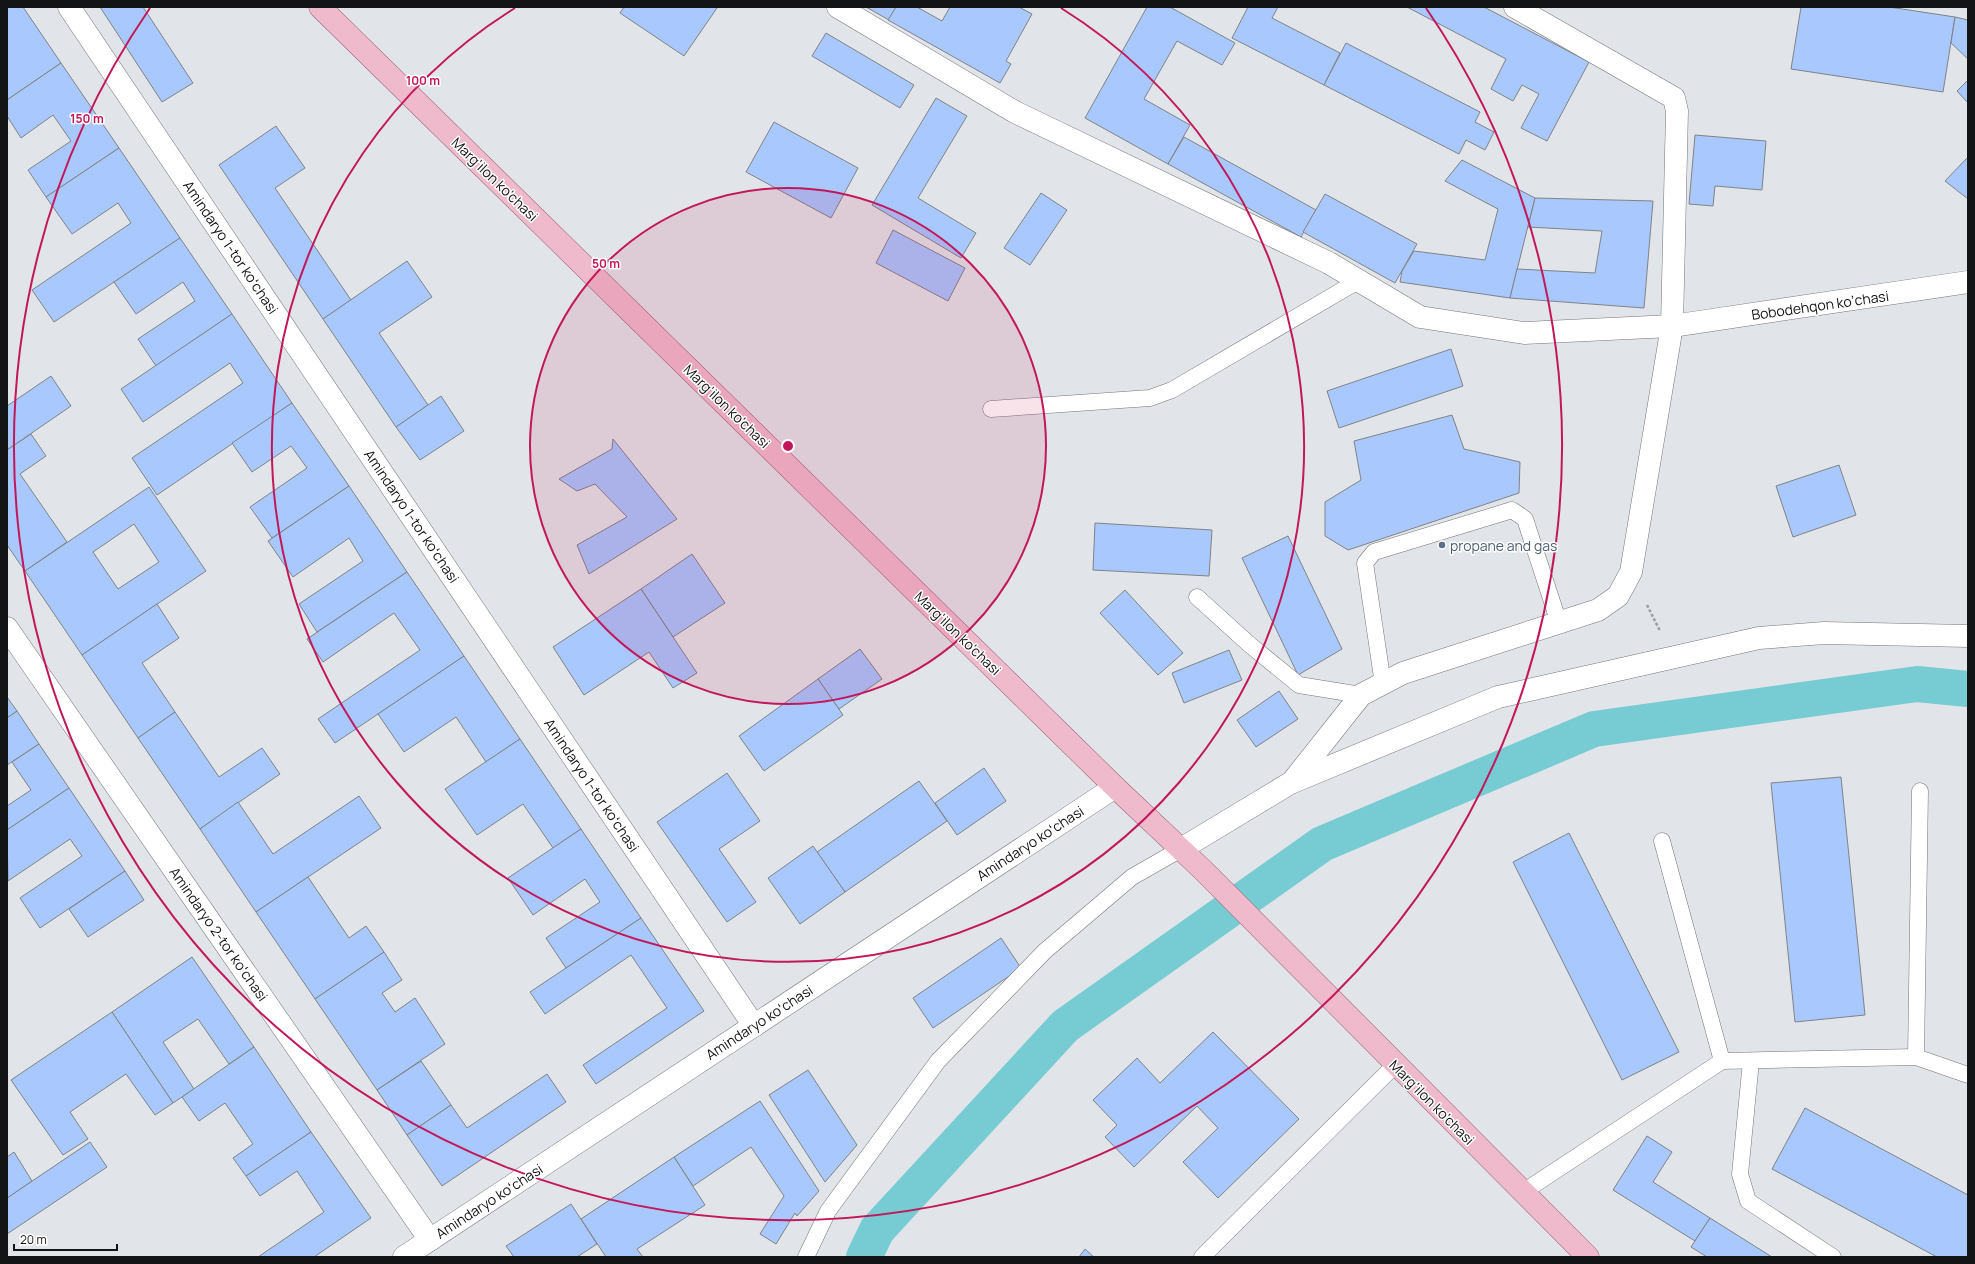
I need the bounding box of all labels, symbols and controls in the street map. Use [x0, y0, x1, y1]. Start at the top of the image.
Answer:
text: 100 m [406, 72, 440, 89]
text: 150 m [70, 110, 104, 127]
street label: Marg'ilon ko'chasi [448, 133, 542, 225]
street label: Amindaryo 1-tor koʻchasi [179, 177, 283, 317]
text: 50 m [592, 255, 620, 272]
street label: Bobodehqon koʼchasi [1750, 286, 1890, 324]
street label: Marg'ilon ko'chasi [680, 360, 774, 452]
centre of rings [781, 439, 795, 453]
street label: Amindaryo 1-tor koʻchasi [360, 446, 464, 586]
place label: propane and gas [1450, 536, 1557, 555]
marker: propane and gas [1437, 540, 1447, 550]
street label: Marg'ilon ko'chasi [911, 587, 1005, 679]
street label: Amindaryo 1-tor koʻchasi [540, 715, 644, 855]
street label: Amindaryo koʻchasi [973, 801, 1087, 885]
street label: Amindaryo 2-tor koʻchasi [165, 863, 273, 1005]
street label: Amindaryo koʻchasi [702, 980, 816, 1064]
street label: Marg'ilon ko'chasi [1385, 1055, 1479, 1149]
street label: Amindaryo koʻchasi [432, 1159, 546, 1243]
scale bar [14, 1226, 117, 1252]
text: 20 m [20, 1231, 47, 1248]

